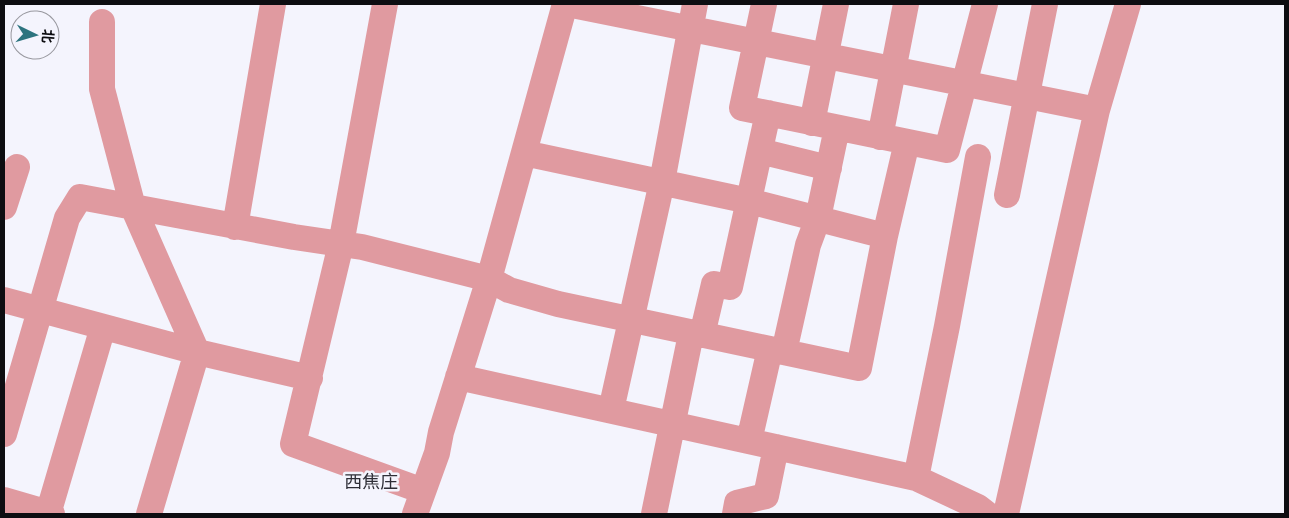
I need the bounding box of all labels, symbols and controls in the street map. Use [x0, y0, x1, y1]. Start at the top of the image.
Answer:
north arrow [10, 10, 60, 60]
text: 北 [39, 28, 57, 44]
district label: 西焦庄 [344, 472, 398, 492]

